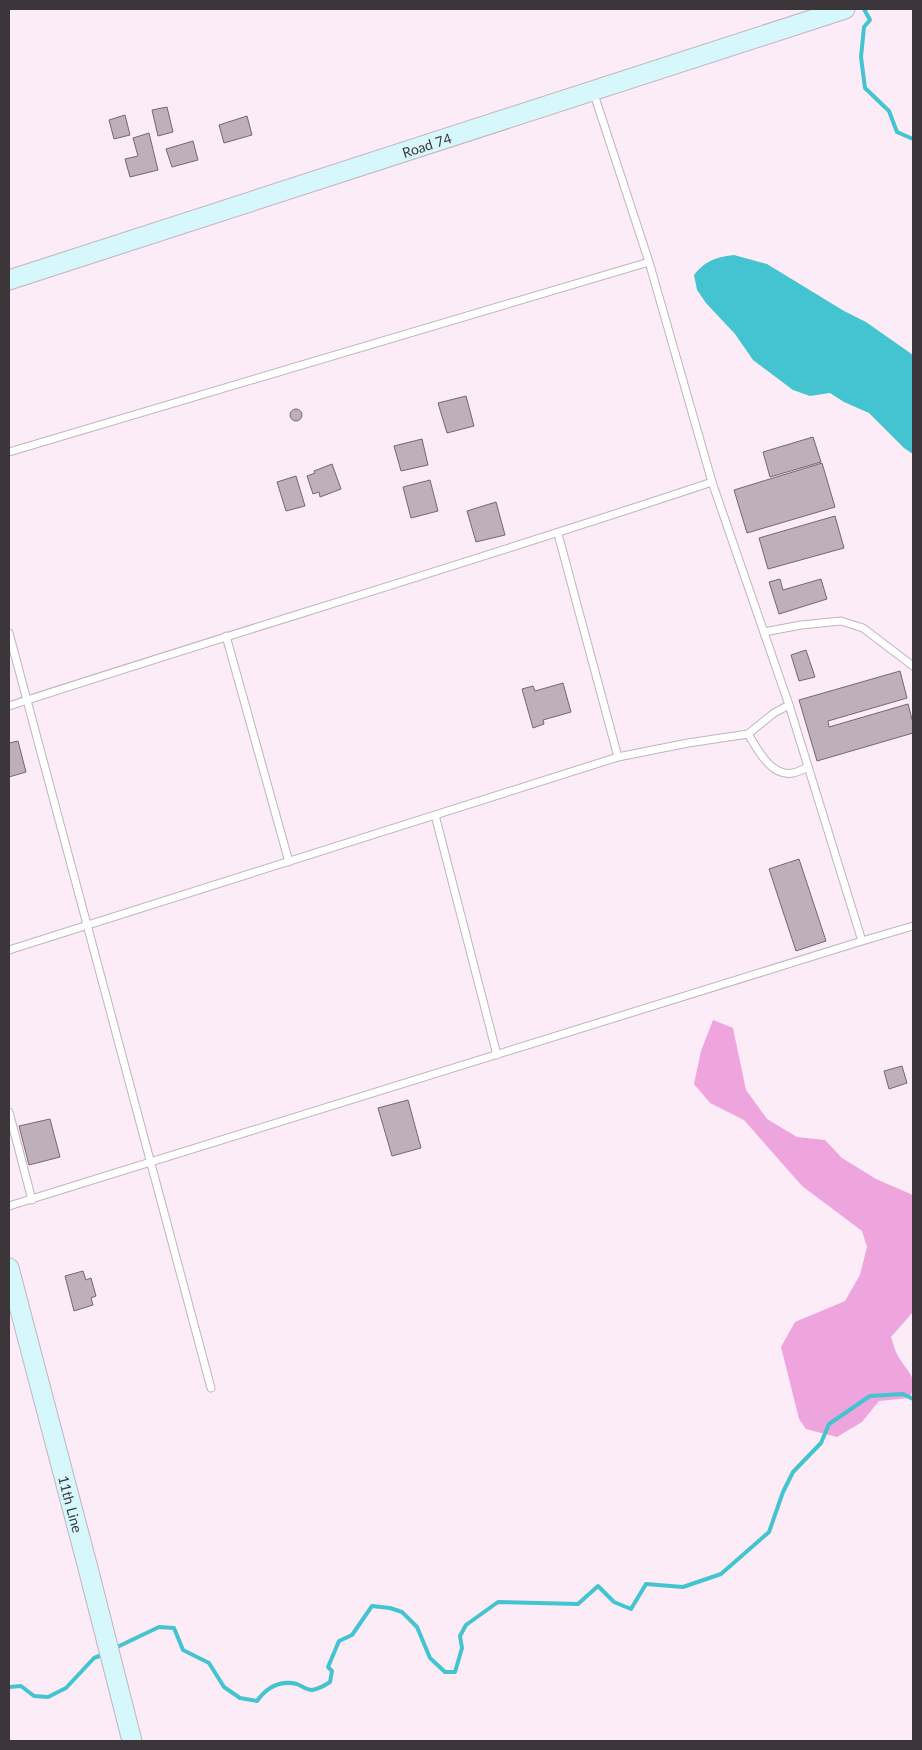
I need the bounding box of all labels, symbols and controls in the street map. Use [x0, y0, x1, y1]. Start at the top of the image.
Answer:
street label: Road 74 [400, 129, 453, 161]
street label: 11th Line [55, 1474, 87, 1534]

